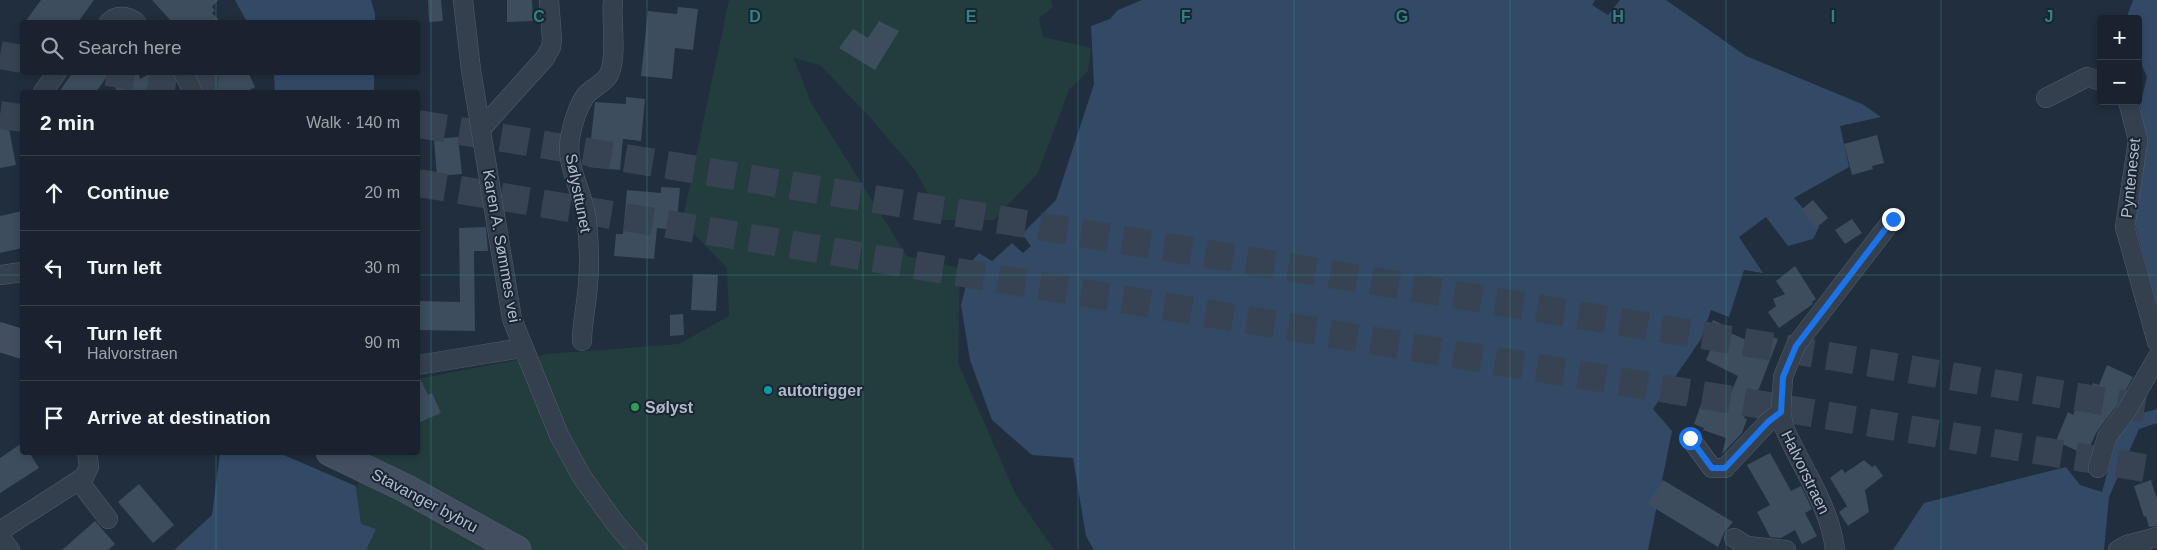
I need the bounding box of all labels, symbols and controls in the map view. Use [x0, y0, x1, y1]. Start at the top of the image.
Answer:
text: C [533, 8, 545, 25]
text: D [749, 8, 761, 25]
text: E [966, 8, 977, 25]
text: F [1181, 8, 1191, 25]
text: G [1396, 8, 1408, 25]
text: H [1612, 8, 1624, 25]
text: I [1831, 8, 1835, 25]
text: J [2045, 8, 2053, 25]
map controls [2097, 15, 2142, 105]
button: + [2097, 15, 2142, 60]
search box [20, 20, 420, 75]
icon: search [38, 34, 66, 62]
text: Search here [78, 37, 182, 58]
button: − [2097, 60, 2142, 105]
text: 2 min [40, 111, 95, 134]
text: Walk · 140 m [306, 114, 400, 131]
street label: Pynteneset [2118, 137, 2143, 219]
street label: Sølysttunet [563, 152, 595, 235]
street label: Karen A. Sømmes vei [480, 168, 523, 324]
icon: ahead [40, 179, 68, 207]
text: Continue [87, 182, 169, 203]
text: 20 m [364, 184, 400, 201]
route end [1882, 208, 1905, 231]
icon: left [40, 254, 68, 282]
text: Turn left [87, 257, 162, 278]
text: 30 m [364, 259, 400, 276]
text: Turn left [87, 323, 162, 344]
icon: left [40, 329, 68, 357]
text: 90 m [364, 334, 400, 351]
text: Halvorstraen [87, 345, 178, 362]
place label: autotrigger [778, 382, 862, 399]
marker: autotrigger [762, 384, 774, 396]
place label: Sølyst [645, 399, 694, 416]
marker: Sølyst [629, 401, 641, 413]
icon: arrive [40, 404, 68, 432]
text: Arrive at destination [87, 407, 271, 428]
route start [1679, 427, 1702, 450]
street label: Halvorstraen [1778, 428, 1833, 517]
street label: Stavanger bybru [369, 465, 481, 536]

